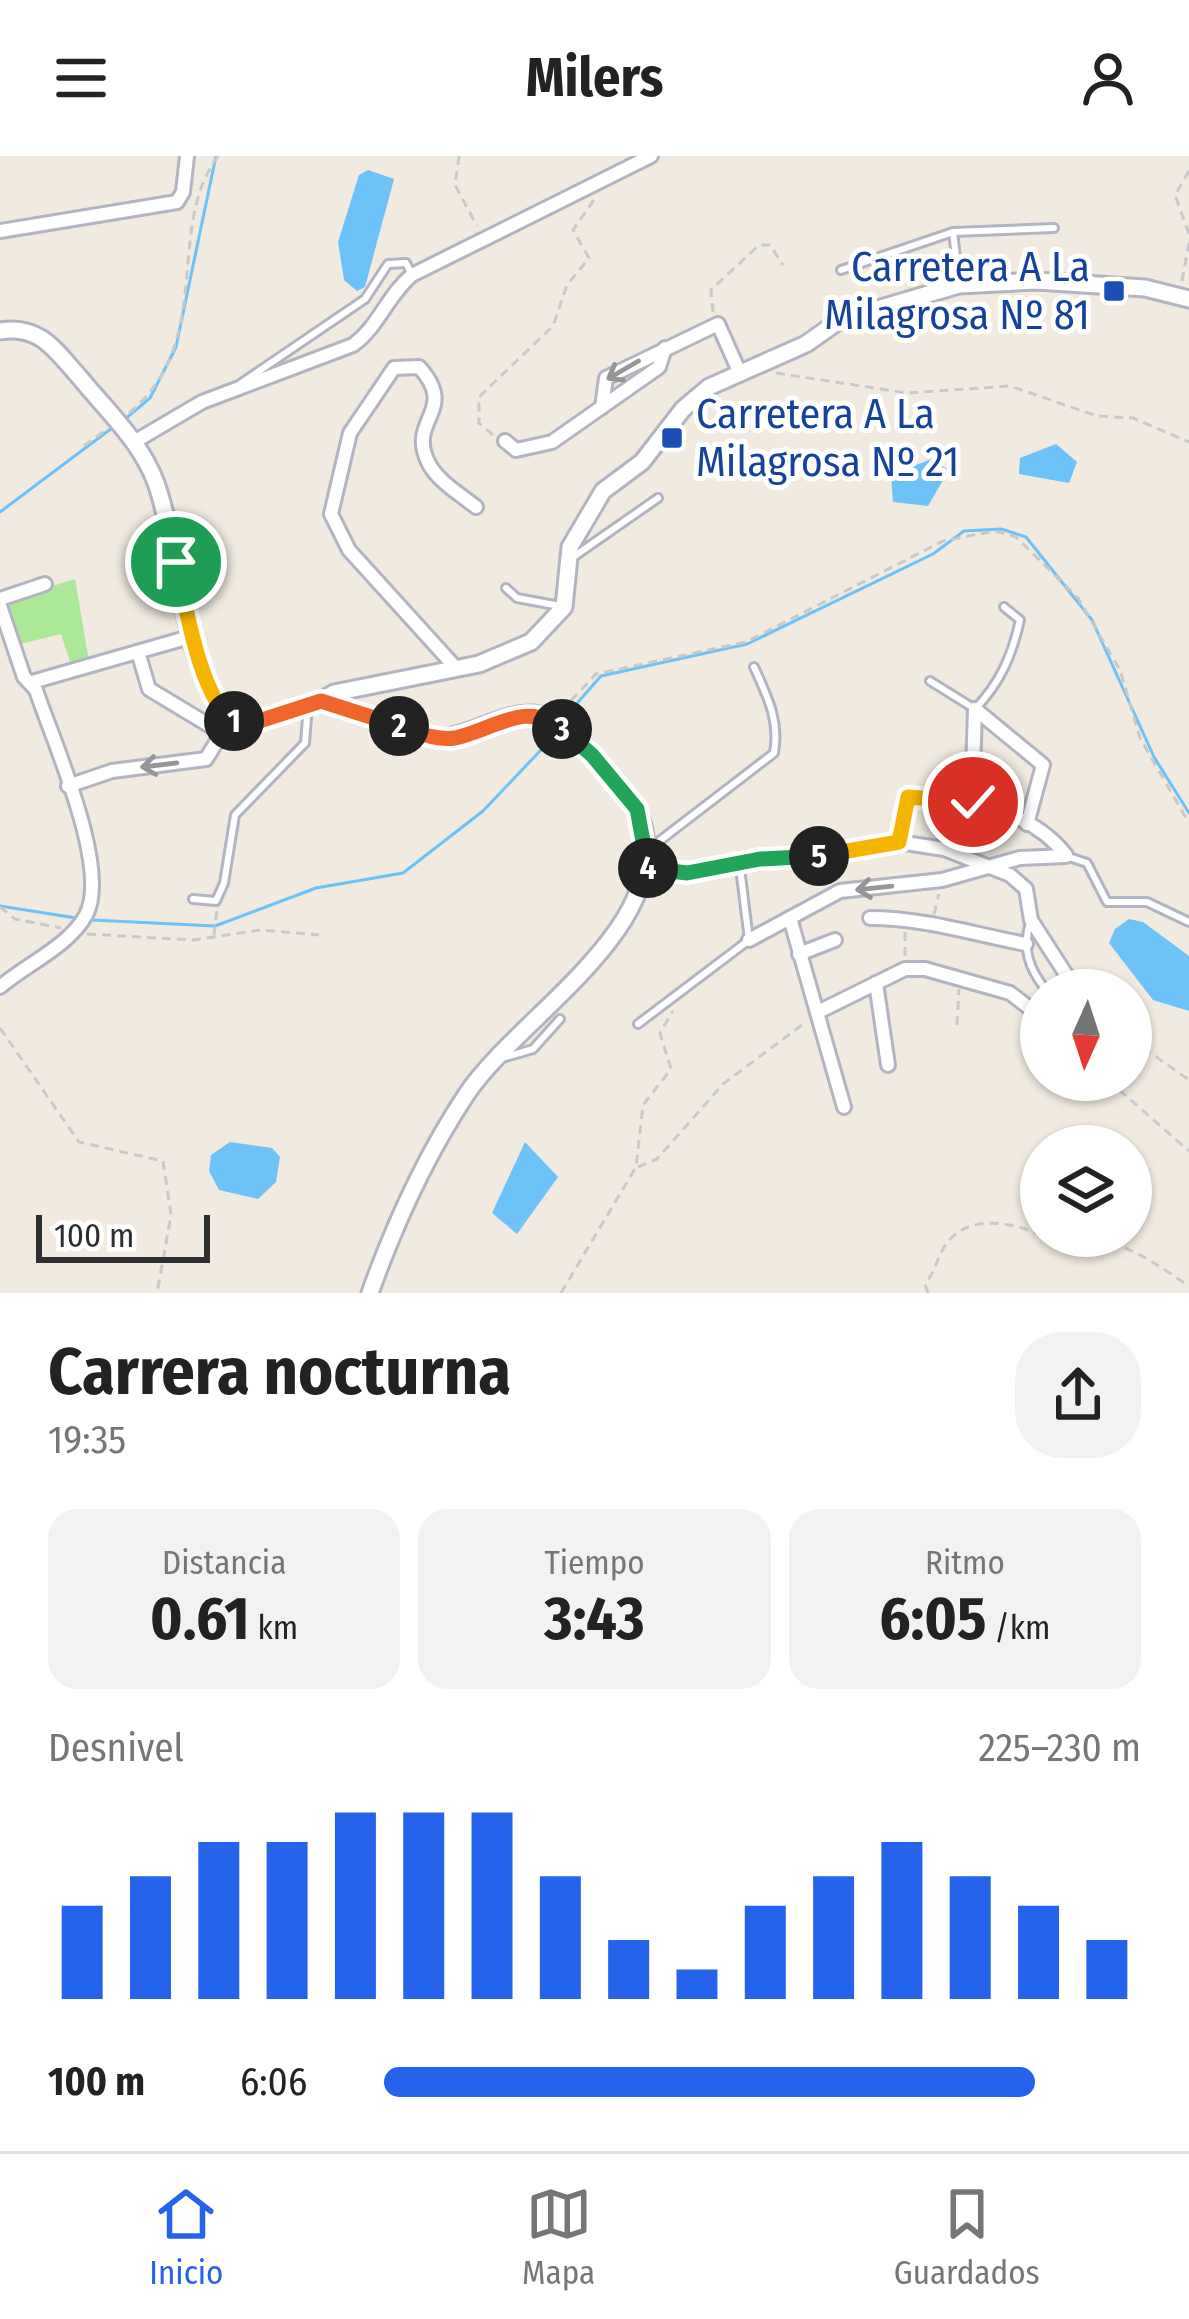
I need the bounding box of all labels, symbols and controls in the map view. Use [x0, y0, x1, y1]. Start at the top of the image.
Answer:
icon: menu [48, 45, 114, 111]
icon: person [1075, 45, 1141, 111]
text: Milers [526, 46, 663, 110]
place label: Carretera A La Milagrosa Nº 81 [824, 242, 1090, 340]
marker: Carretera A La Milagrosa Nº 81 [1101, 278, 1127, 304]
one-way arrow [607, 359, 642, 382]
place label: Carretera A La Milagrosa Nº 21 [696, 389, 959, 487]
marker: Carretera A La Milagrosa Nº 21 [659, 425, 685, 451]
pin [125, 511, 227, 613]
icon: arrive [143, 529, 209, 595]
pin: 1 [204, 691, 264, 751]
pin: 2 [369, 696, 429, 756]
pin: 3 [532, 699, 592, 759]
text: 1 [227, 701, 241, 741]
text: 2 [391, 706, 407, 746]
text: 3 [554, 709, 570, 749]
pin [922, 751, 1024, 853]
one-way arrow [140, 754, 179, 776]
icon: check [940, 769, 1006, 835]
pin: 5 [789, 826, 849, 886]
text: 5 [811, 836, 827, 876]
pin: 4 [618, 838, 678, 898]
text: 4 [640, 848, 656, 888]
one-way arrow [855, 878, 894, 900]
north arrow [1020, 969, 1152, 1101]
map controls [1020, 969, 1152, 1257]
button: layers [1020, 1125, 1152, 1257]
scale bar [36, 1209, 210, 1262]
text: 100 m [54, 1216, 134, 1256]
text: Carrera nocturna [48, 1332, 511, 1411]
button: share [1015, 1332, 1141, 1458]
text: 19:35 [48, 1417, 126, 1463]
text: Distancia [162, 1543, 286, 1583]
text: Tiempo [544, 1543, 645, 1583]
text: Ritmo [925, 1543, 1005, 1583]
text: 0.61 [150, 1583, 250, 1655]
text: 3:43 [544, 1583, 645, 1655]
text: 6:05 [879, 1583, 987, 1655]
text: km [250, 1608, 298, 1648]
text: /km [987, 1608, 1050, 1648]
text: Desnivel [48, 1725, 184, 1771]
text: 225–230 m [978, 1725, 1141, 1771]
text: 100 m [48, 2059, 145, 2105]
text: 6:06 [240, 2059, 307, 2105]
tab: Inicio [149, 2181, 223, 2293]
tab: Mapa [522, 2181, 595, 2293]
tab: Guardados [894, 2181, 1040, 2293]

